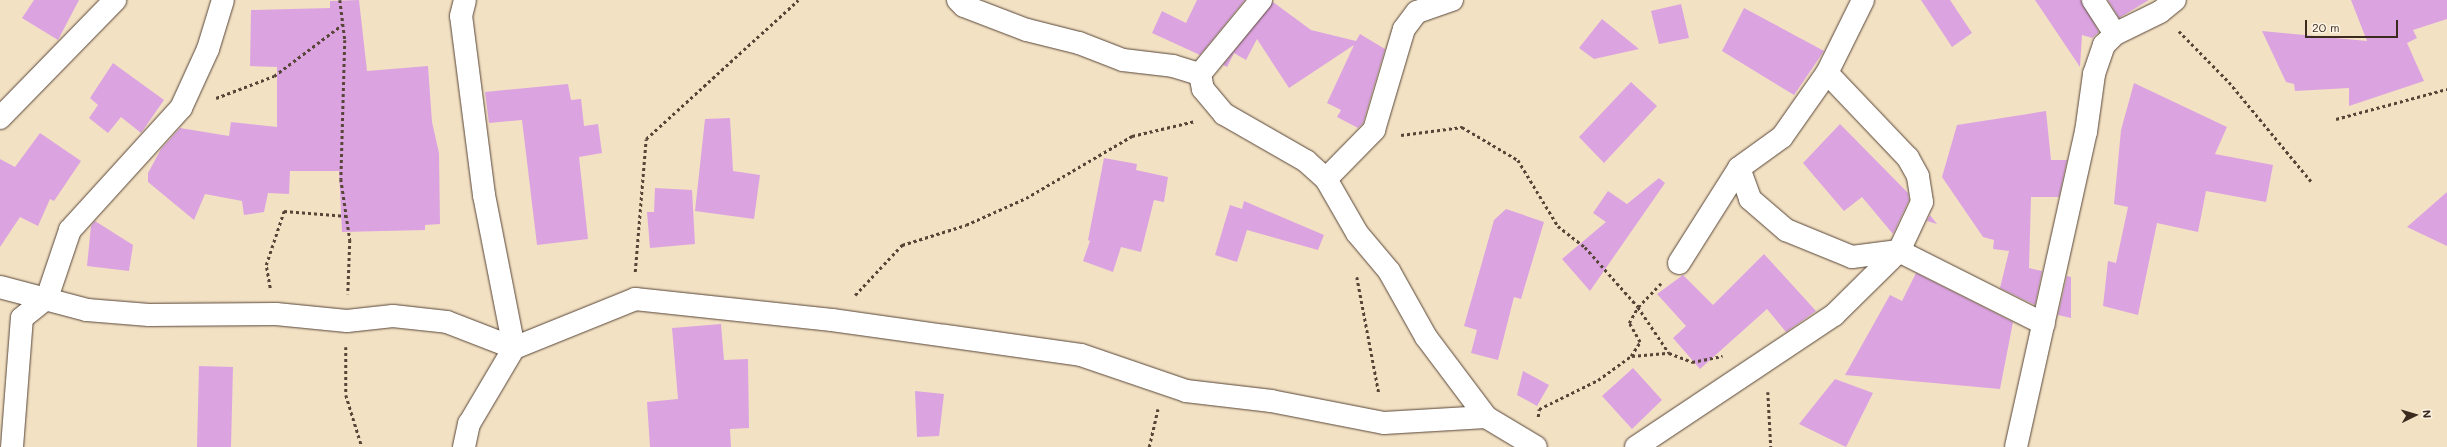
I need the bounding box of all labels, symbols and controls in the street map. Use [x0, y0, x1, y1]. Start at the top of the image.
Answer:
scale bar [2307, 12, 2400, 38]
text: 20 m [2312, 19, 2340, 35]
north arrow [2395, 395, 2435, 435]
text: N [2420, 409, 2435, 419]

